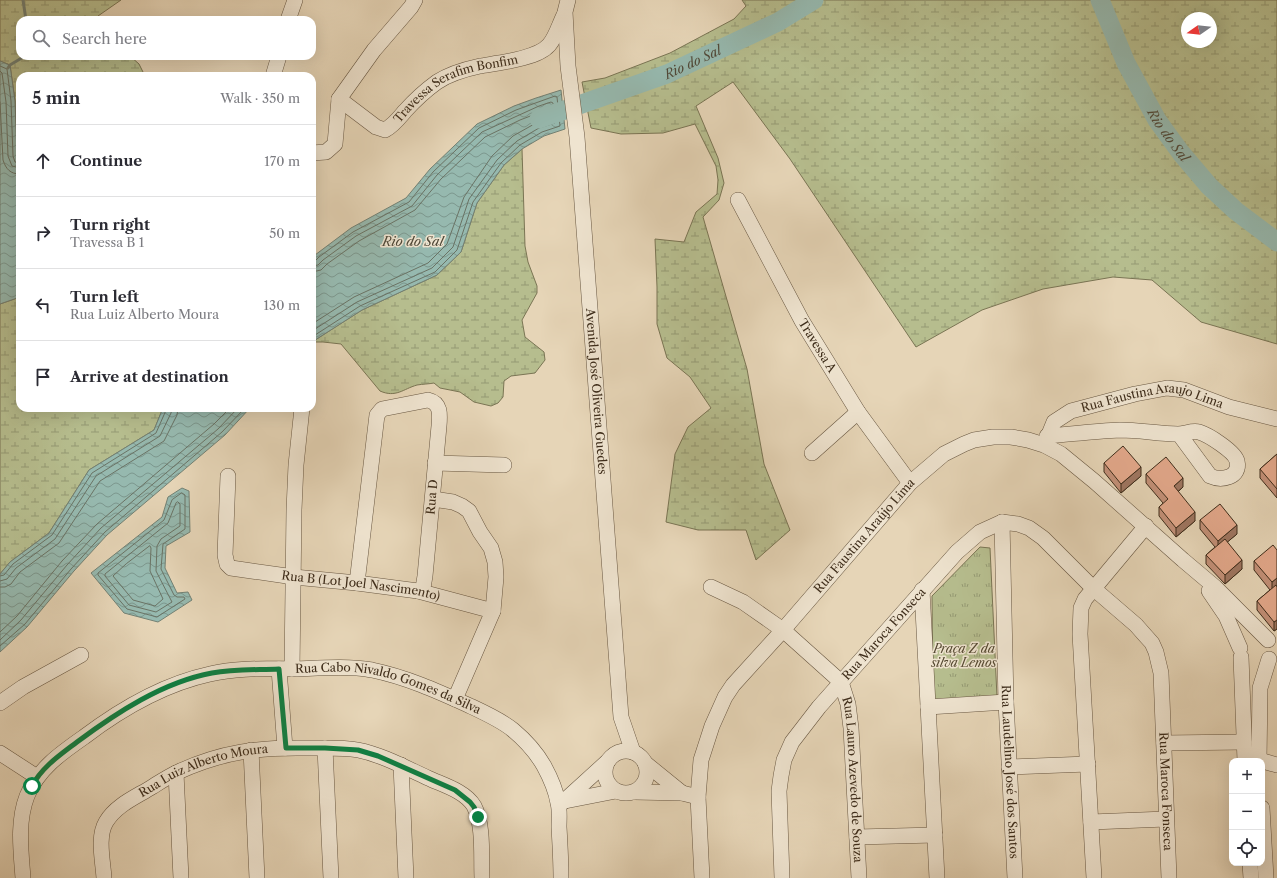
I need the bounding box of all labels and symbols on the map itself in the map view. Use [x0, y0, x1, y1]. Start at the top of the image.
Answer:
north arrow [1181, 12, 1217, 48]
water label: Rio do Sal [661, 41, 726, 83]
street label: Travessa Serafim Bonfim [390, 51, 519, 126]
water label: Rio do Sal [1144, 105, 1194, 166]
water label: Rio do Sal [381, 233, 445, 249]
street label: Avenida José Oliveira Guedes [583, 307, 611, 475]
street label: Travessa A [795, 316, 840, 376]
text: Rua Faustina Araujo Lima [1079, 380, 1226, 415]
street label: Rua Faustina Araujo Lima [1078, 400, 1226, 416]
street label: Rua Faustina Araújo Lima [810, 474, 918, 596]
street label: Rua D [422, 478, 441, 515]
street label: Rua B (Lot Joel Nascimento) [281, 567, 442, 604]
street label: Rua Maroca Fonseca [838, 584, 929, 683]
park label: Praça Z da silva Lemos [930, 641, 998, 670]
street label: Rua Cabo Nivaldo Gomes da Silva [295, 660, 484, 717]
street label: Rua Laudelino José dos Santos [999, 685, 1022, 859]
street label: Rua Lauro Azevedo de Souza [839, 695, 866, 864]
street label: Rua Maroca Fonseca [1156, 732, 1176, 852]
street label: Rua Luiz Alberto Moura [136, 741, 269, 800]
route start [23, 777, 41, 795]
route end [469, 808, 487, 826]

